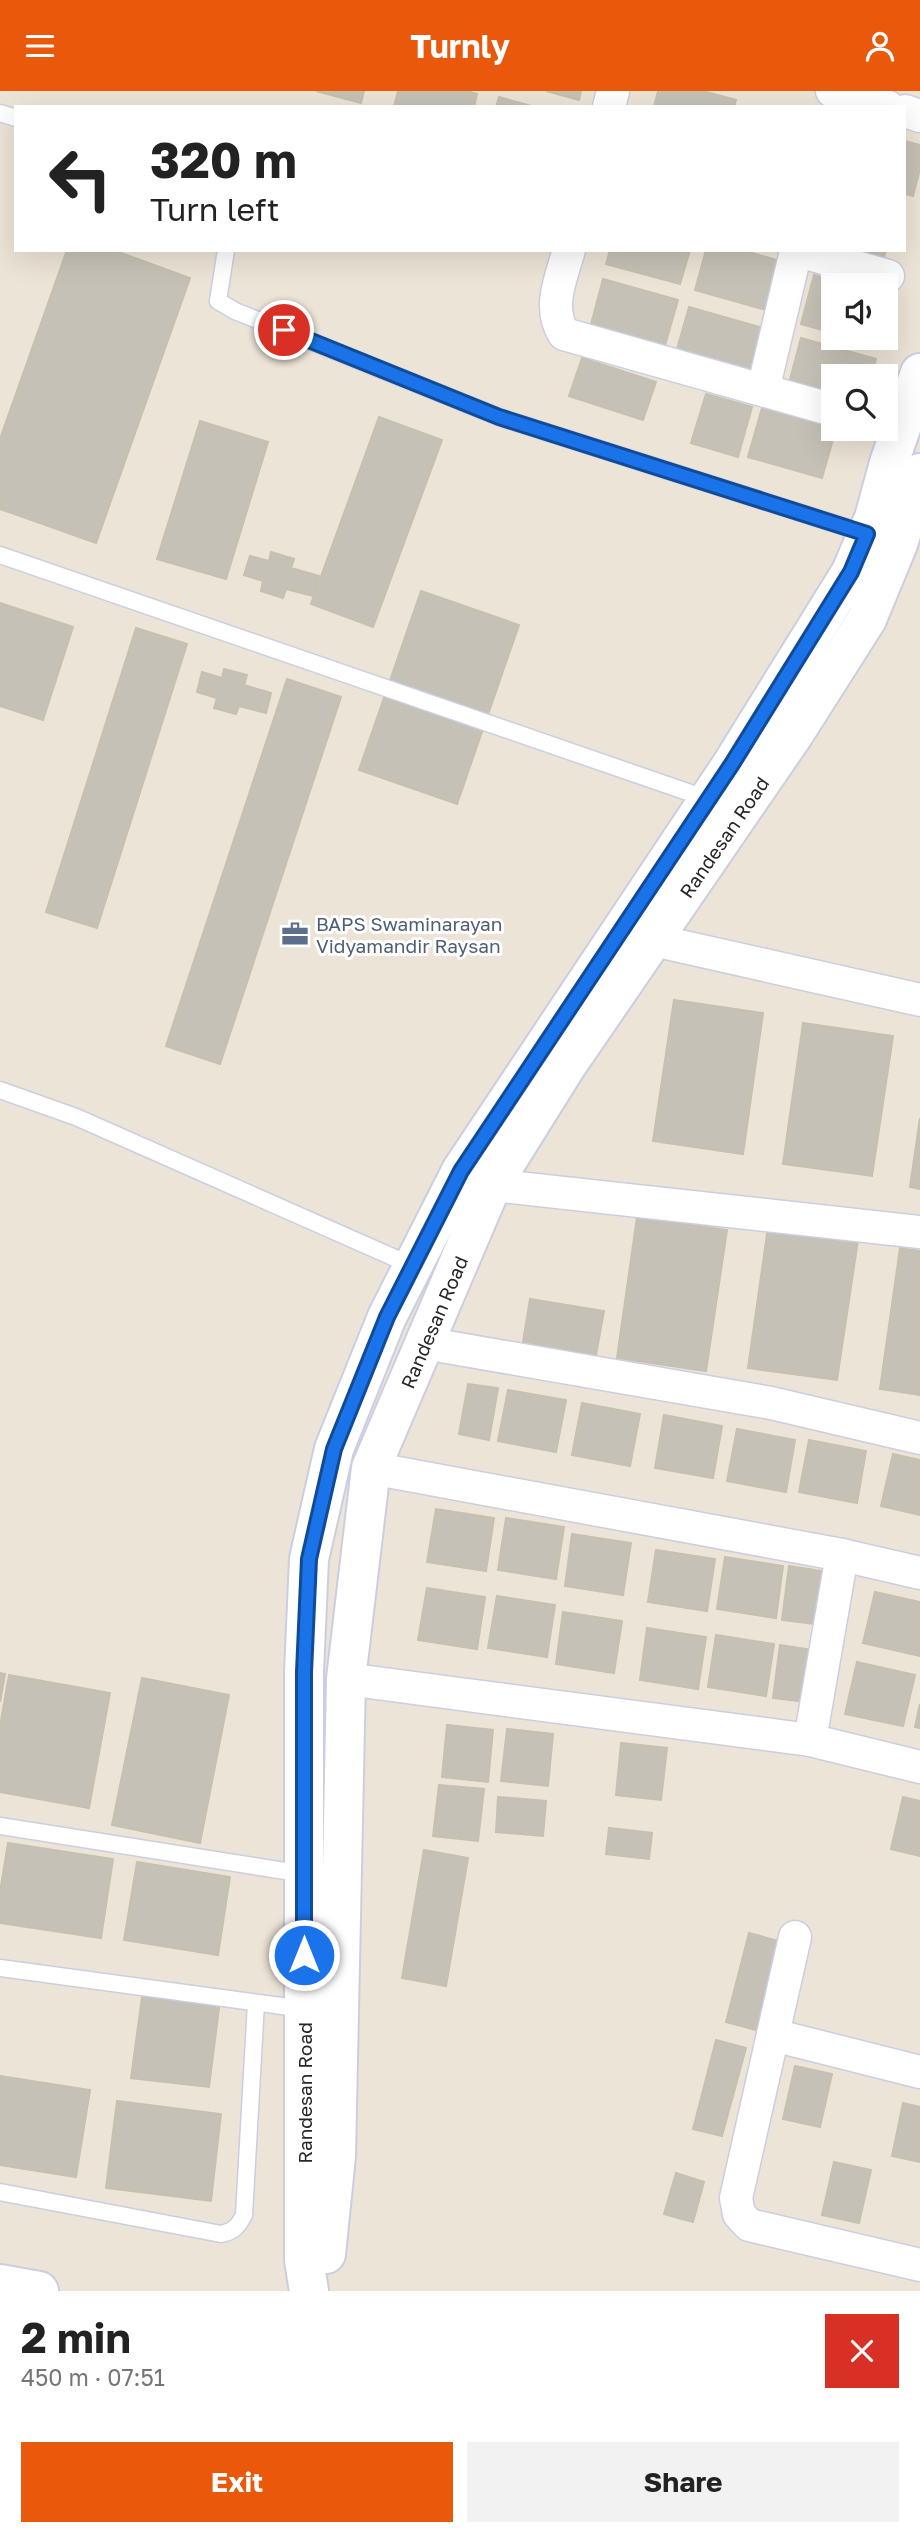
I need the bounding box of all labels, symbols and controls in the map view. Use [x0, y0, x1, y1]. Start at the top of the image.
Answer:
icon: menu [21, 27, 59, 65]
text: Turnly [410, 27, 510, 65]
icon: person [861, 27, 899, 65]
text: 320 m [150, 130, 297, 189]
icon: left [35, 133, 126, 224]
text: Turn left [150, 190, 279, 228]
map controls [821, 273, 898, 441]
button: sound [821, 273, 898, 350]
pin [254, 300, 314, 360]
icon: arrive [265, 311, 303, 349]
button: search [821, 364, 898, 441]
street label: Randesan Road [674, 772, 773, 902]
place label: BAPS Swaminarayan Vidyamandir Raysan [316, 912, 503, 957]
office icon: BAPS Swaminarayan Vidyamandir Raysan [280, 919, 310, 949]
street label: Randesan Road [395, 1252, 472, 1392]
position arrow [267, 1918, 341, 1992]
street label: Randesan Road [293, 2022, 316, 2164]
text: 2 min [21, 2312, 131, 2362]
button: close [825, 2314, 899, 2388]
text: 450 m · 07:51 [21, 2363, 165, 2391]
button: Exit [21, 2442, 453, 2522]
button: Share [467, 2442, 899, 2522]

